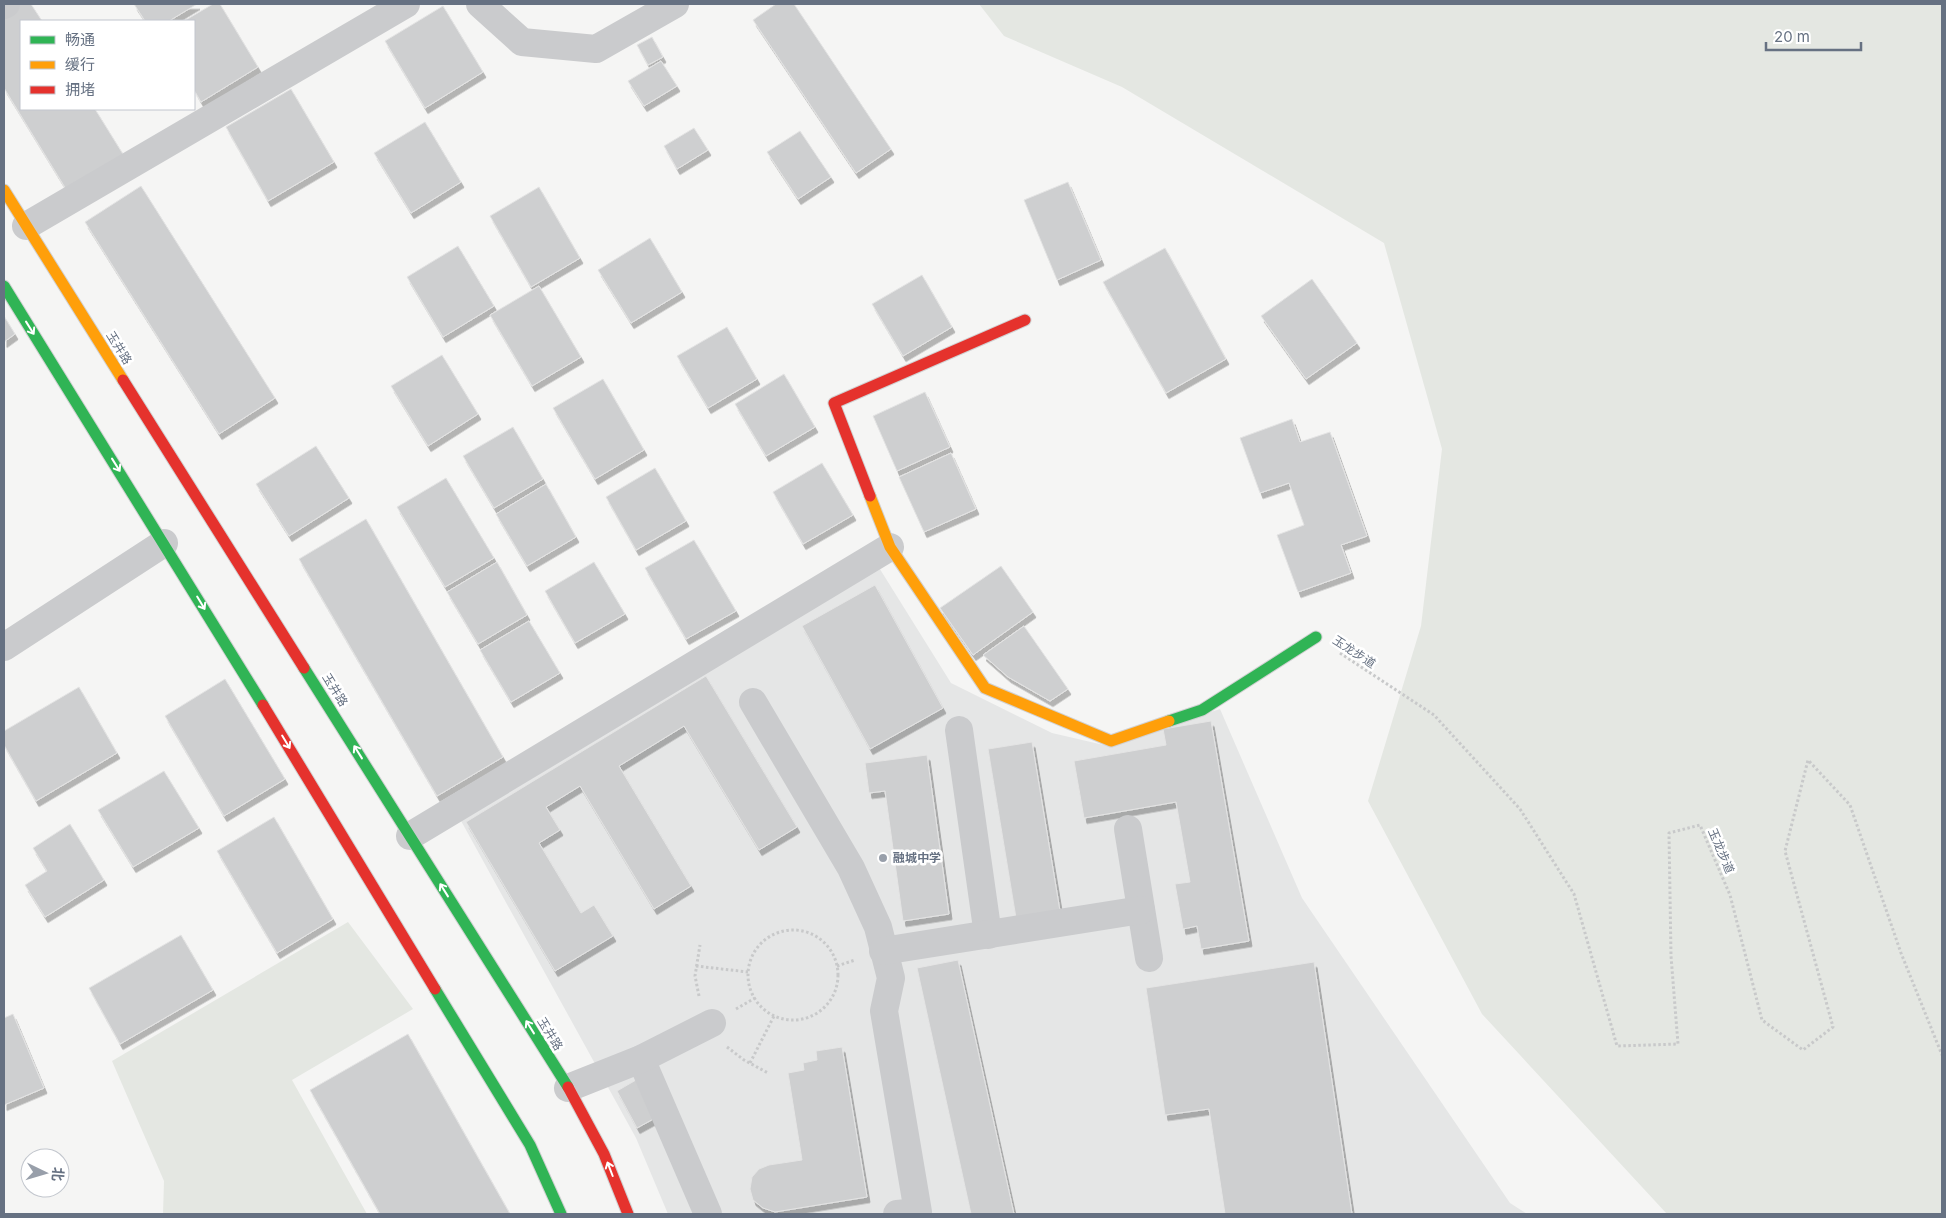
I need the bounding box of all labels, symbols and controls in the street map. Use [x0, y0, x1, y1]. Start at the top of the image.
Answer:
legend [20, 20, 195, 110]
scale bar [1766, 20, 1861, 52]
text: 20 m [1774, 27, 1810, 46]
text: 畅通 [65, 30, 95, 49]
text: 缓行 [65, 55, 95, 74]
text: 拥堵 [65, 80, 95, 99]
one-way arrow [25, 320, 35, 334]
street label: 玉井路 [104, 328, 135, 367]
one-way arrow [111, 458, 121, 472]
one-way arrow [197, 596, 207, 610]
street label: 玉龙步道 [1330, 632, 1378, 671]
street label: 玉井路 [320, 670, 351, 709]
one-way arrow [281, 735, 291, 749]
one-way arrow [352, 745, 363, 759]
street label: 玉龙步道 [1705, 826, 1738, 876]
place label: 融城中学 [893, 850, 941, 865]
marker: 融城中学 [877, 852, 889, 864]
one-way arrow [439, 883, 449, 897]
street label: 玉井路 [535, 1014, 566, 1053]
one-way arrow [525, 1021, 535, 1035]
north arrow [20, 1148, 70, 1198]
one-way arrow [605, 1162, 614, 1177]
text: 北 [49, 1166, 68, 1182]

